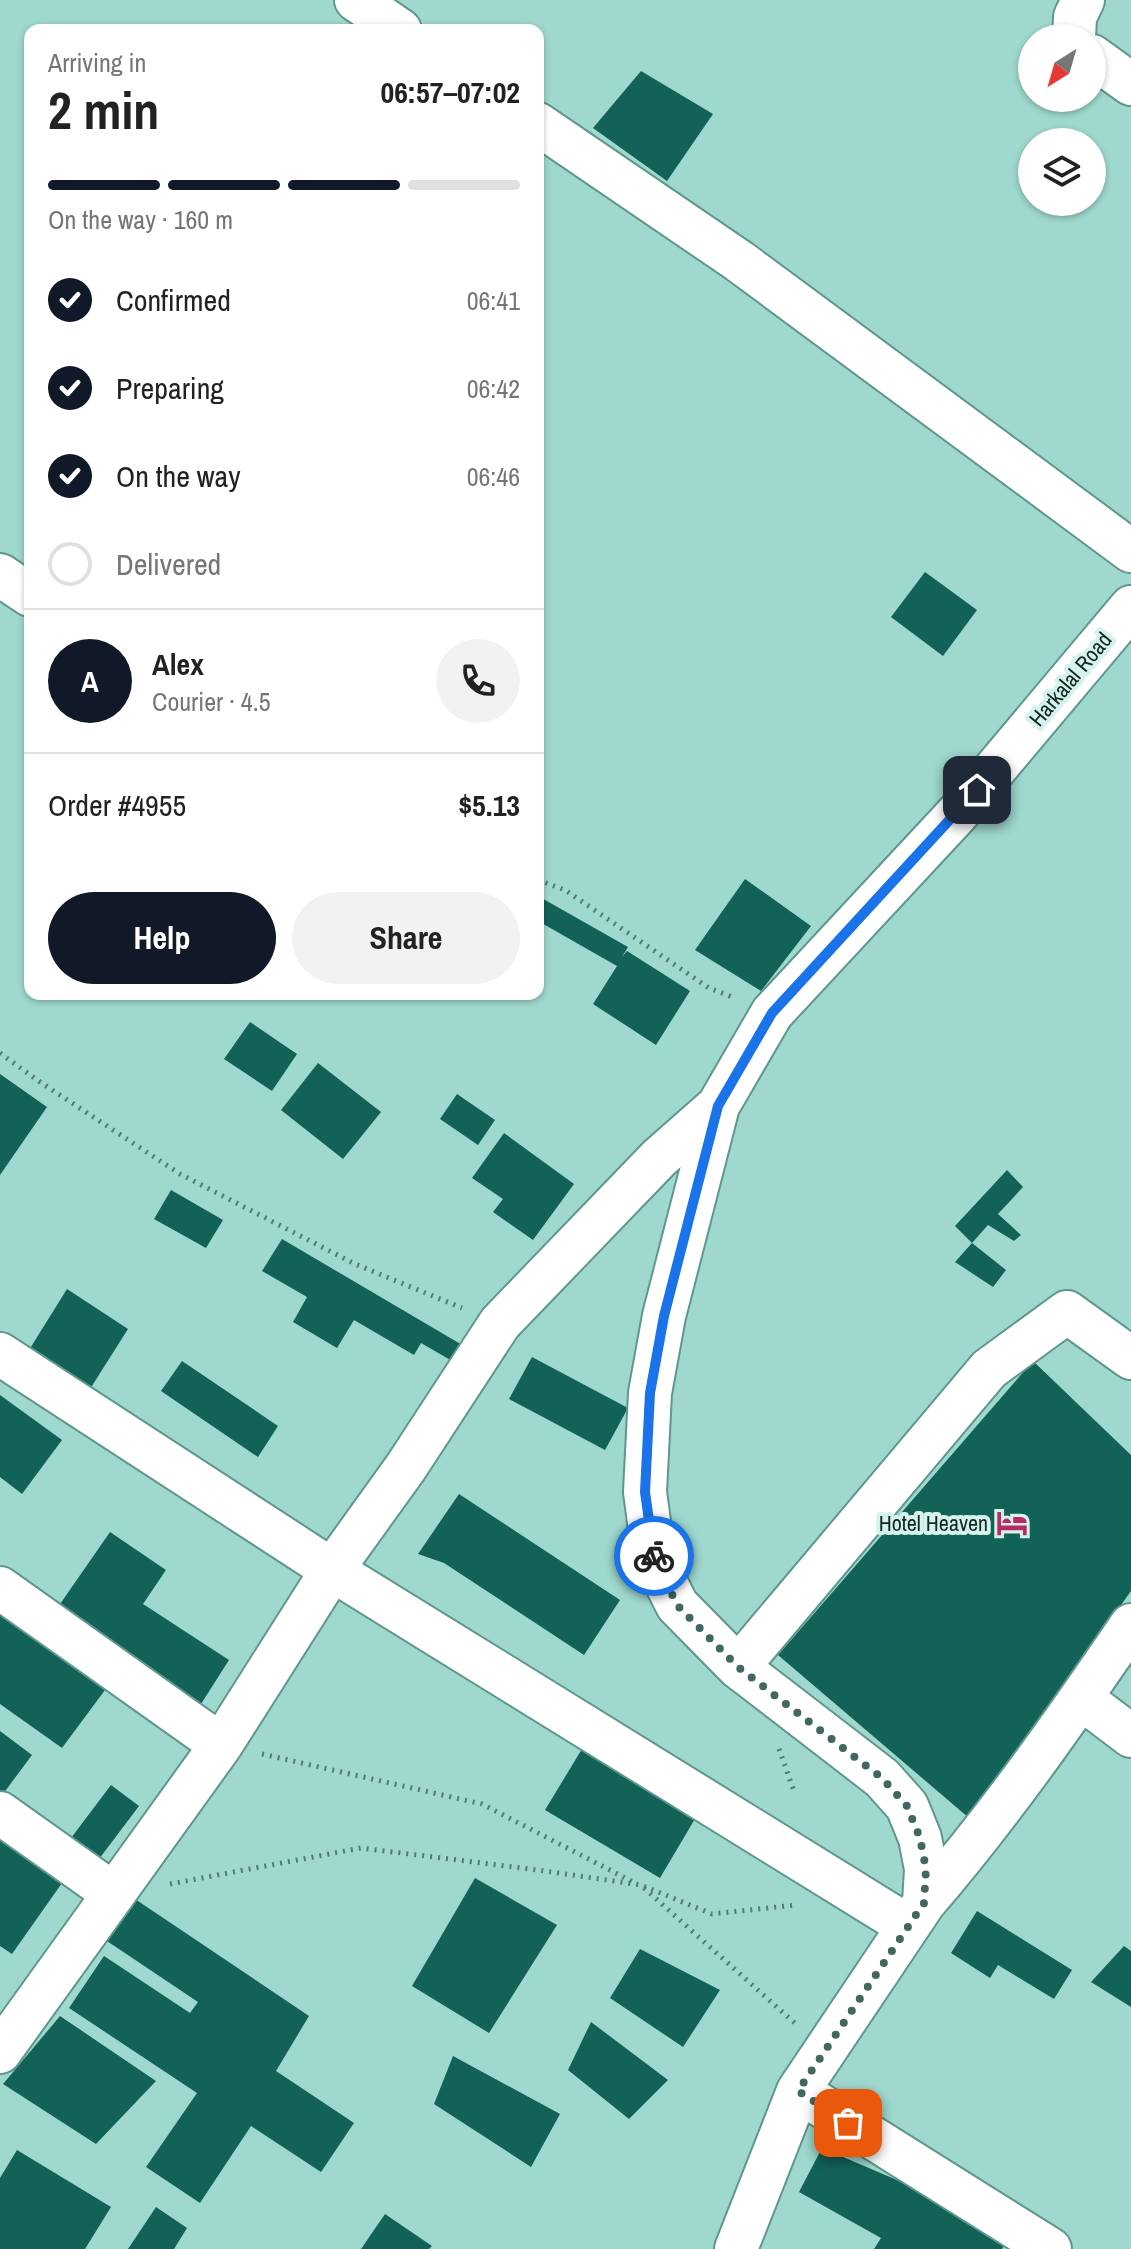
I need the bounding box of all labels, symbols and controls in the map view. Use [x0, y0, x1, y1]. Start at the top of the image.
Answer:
north arrow [1018, 24, 1106, 112]
map controls [1018, 24, 1106, 216]
text: Arriving in [48, 45, 146, 80]
text: 06:57–07:02 [381, 72, 520, 112]
text: 2 min [48, 75, 159, 145]
button: layers [1018, 128, 1106, 216]
text: On the way · 160 m [48, 202, 233, 237]
icon: check [48, 278, 92, 322]
text: Confirmed [116, 280, 231, 320]
text: 06:41 [467, 283, 520, 318]
icon: check [48, 366, 92, 410]
text: Preparing [116, 368, 224, 408]
text: 06:42 [467, 371, 520, 406]
icon: check [48, 454, 92, 498]
text: On the way [116, 456, 240, 496]
text: 06:46 [467, 459, 520, 494]
text: Delivered [116, 544, 221, 584]
street label: Harkalal Road [1022, 626, 1118, 732]
button: phone [436, 639, 520, 723]
text: Alex [152, 644, 204, 684]
text: A [81, 661, 99, 701]
text: Courier · 4.5 [152, 684, 271, 719]
pin [943, 756, 1011, 824]
icon: home [955, 768, 999, 812]
text: Order #4955 [48, 785, 186, 825]
text: $5.13 [458, 785, 520, 825]
button: Help [48, 892, 276, 984]
button: Share [292, 892, 520, 984]
hotel icon: Hotel Heaven [995, 1506, 1029, 1540]
place label: Hotel Heaven [879, 1508, 988, 1538]
courier [614, 1516, 694, 1596]
icon: bike [632, 1534, 676, 1578]
pin [814, 2089, 882, 2157]
icon: bag [826, 2101, 870, 2145]

